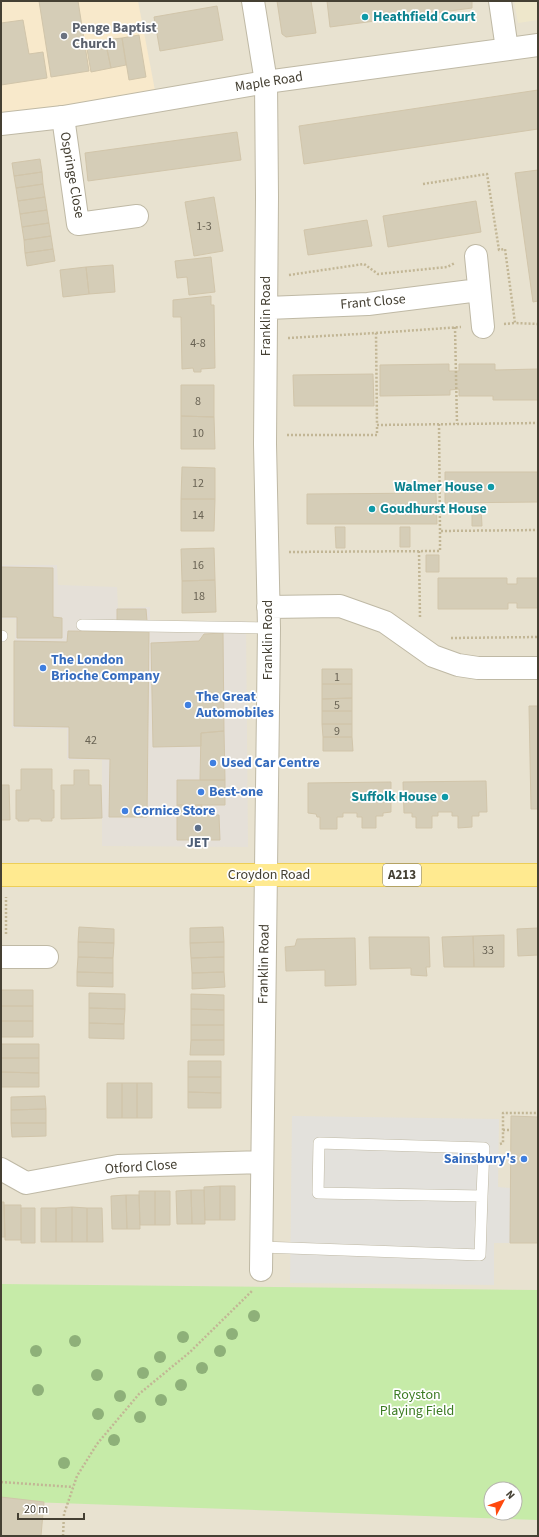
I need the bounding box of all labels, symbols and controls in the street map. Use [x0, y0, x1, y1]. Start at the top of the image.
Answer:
place label: Heathfield Court [373, 7, 476, 27]
marker: Heathfield Court [360, 12, 370, 22]
place label: Penge Baptist Church [72, 18, 157, 54]
marker: Penge Baptist Church [59, 31, 69, 41]
street label: Maple Road [234, 67, 304, 97]
street label: Ospringe Close [55, 130, 89, 220]
house number: 1-3 [196, 218, 212, 235]
street label: Franklin Road [256, 276, 276, 356]
street label: Frant Close [340, 289, 406, 315]
house number: 4-8 [190, 335, 206, 352]
house number: 8 [195, 393, 201, 410]
house number: 10 [192, 425, 204, 442]
house number: 12 [192, 475, 204, 492]
place label: Walmer House [394, 477, 483, 497]
marker: Walmer House [486, 482, 496, 492]
place label: Goudhurst House [380, 499, 487, 519]
marker: Goudhurst House [367, 504, 377, 514]
house number: 14 [192, 507, 204, 524]
house number: 16 [192, 557, 204, 574]
house number: 18 [193, 588, 205, 605]
street label: Franklin Road [258, 600, 278, 680]
place label: The London Brioche Company [51, 650, 160, 686]
marker: The London Brioche Company [38, 663, 48, 673]
house number: 1 [334, 669, 340, 686]
place label: The Great Automobiles [195, 687, 274, 723]
house number: 5 [334, 697, 340, 714]
marker: The Great Automobiles [183, 700, 193, 710]
house number: 9 [334, 723, 340, 740]
house number: 42 [85, 732, 97, 749]
place label: Used Car Centre [221, 753, 320, 773]
marker: Used Car Centre [208, 758, 218, 768]
place label: Best-one [209, 782, 263, 802]
marker: Best-one [196, 787, 206, 797]
place label: Suffolk House [351, 787, 437, 807]
marker: Suffolk House [440, 792, 450, 802]
place label: Cornice Store [133, 801, 216, 821]
marker: Cornice Store [120, 806, 130, 816]
marker: JET [193, 823, 203, 833]
place label: JET [187, 833, 210, 853]
road number: A213 [383, 864, 421, 886]
street label: Croydon Road [228, 865, 310, 885]
street label: Franklin Road [253, 924, 275, 1004]
house number: 33 [482, 942, 494, 959]
place label: Sainsbury's [444, 1149, 516, 1169]
street label: Otford Close [104, 1154, 178, 1180]
marker: Sainsbury's [519, 1154, 529, 1164]
park label: Royston Playing Field [380, 1385, 454, 1421]
north arrow [483, 1481, 523, 1521]
text: N [502, 1487, 518, 1502]
scale bar [18, 1495, 84, 1521]
text: 20 m [24, 1501, 48, 1518]

